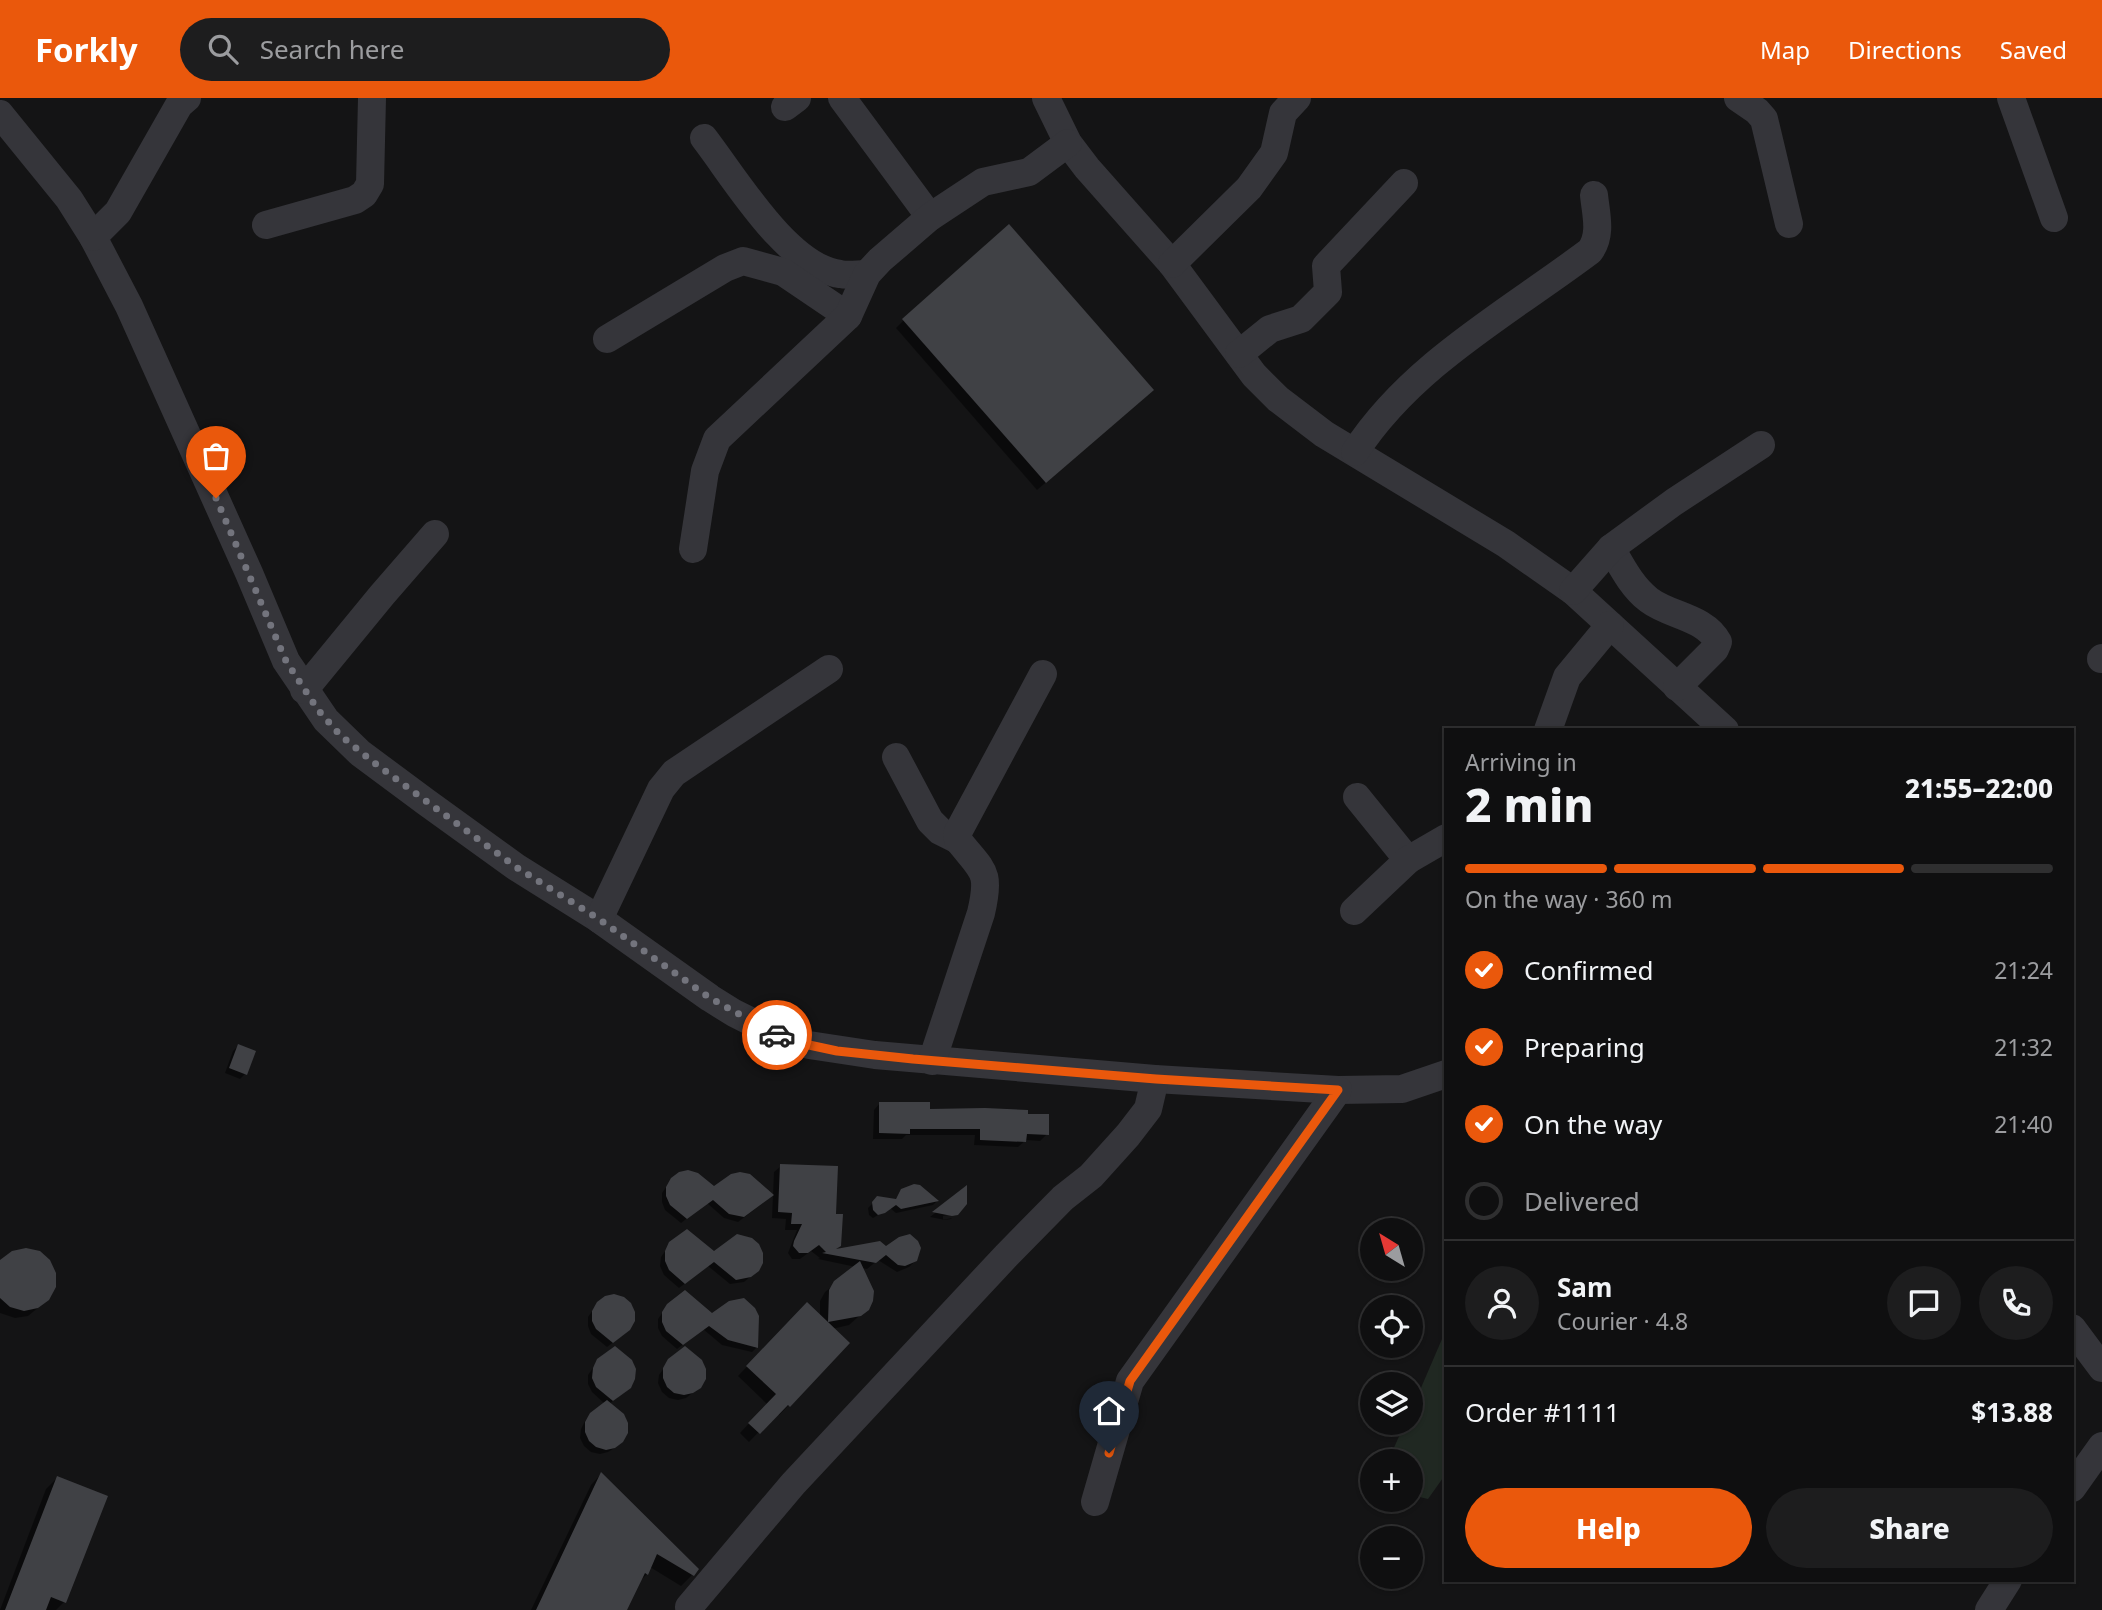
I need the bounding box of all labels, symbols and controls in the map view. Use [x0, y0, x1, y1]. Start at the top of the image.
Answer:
search box [180, 18, 670, 81]
text: Forkly [35, 27, 138, 72]
icon: search [204, 30, 242, 68]
text: Search here [260, 31, 404, 67]
text: Map [1760, 33, 1810, 66]
text: Directions [1848, 33, 1962, 66]
text: Saved [2000, 33, 2067, 66]
pin [186, 426, 246, 498]
icon: bag [197, 437, 235, 475]
text: Arriving in [1465, 746, 1577, 778]
text: 21:55–22:00 [1905, 770, 2053, 806]
text: 2 min [1465, 773, 1594, 835]
text: On the way · 360 m [1465, 883, 1672, 915]
icon: check [1465, 951, 1503, 989]
text: Confirmed [1524, 952, 1654, 988]
text: 21:24 [1994, 954, 2053, 986]
courier [742, 1000, 812, 1070]
icon: car [758, 1016, 796, 1054]
icon: check [1465, 1028, 1503, 1066]
text: Preparing [1524, 1029, 1645, 1065]
text: 21:32 [1994, 1031, 2053, 1063]
icon: check [1465, 1105, 1503, 1143]
text: On the way [1524, 1106, 1662, 1142]
text: 21:40 [1994, 1108, 2053, 1140]
text: Delivered [1524, 1183, 1640, 1219]
north arrow [1360, 1218, 1423, 1281]
map controls [1360, 1218, 1423, 1589]
button: person [1465, 1266, 1539, 1340]
button: chat [1887, 1266, 1961, 1340]
button: phone [1979, 1266, 2053, 1340]
text: Sam [1557, 1269, 1612, 1305]
button: locate [1360, 1295, 1423, 1358]
text: Courier · 4.8 [1557, 1305, 1688, 1337]
button: layers [1360, 1372, 1423, 1435]
pin [1079, 1381, 1139, 1453]
icon: home [1090, 1392, 1128, 1430]
text: Order #1111 [1465, 1394, 1620, 1430]
text: $13.88 [1971, 1394, 2053, 1430]
button: + [1360, 1449, 1423, 1512]
button: Help [1465, 1488, 1752, 1568]
button: Share [1766, 1488, 2053, 1568]
button: − [1360, 1526, 1423, 1589]

